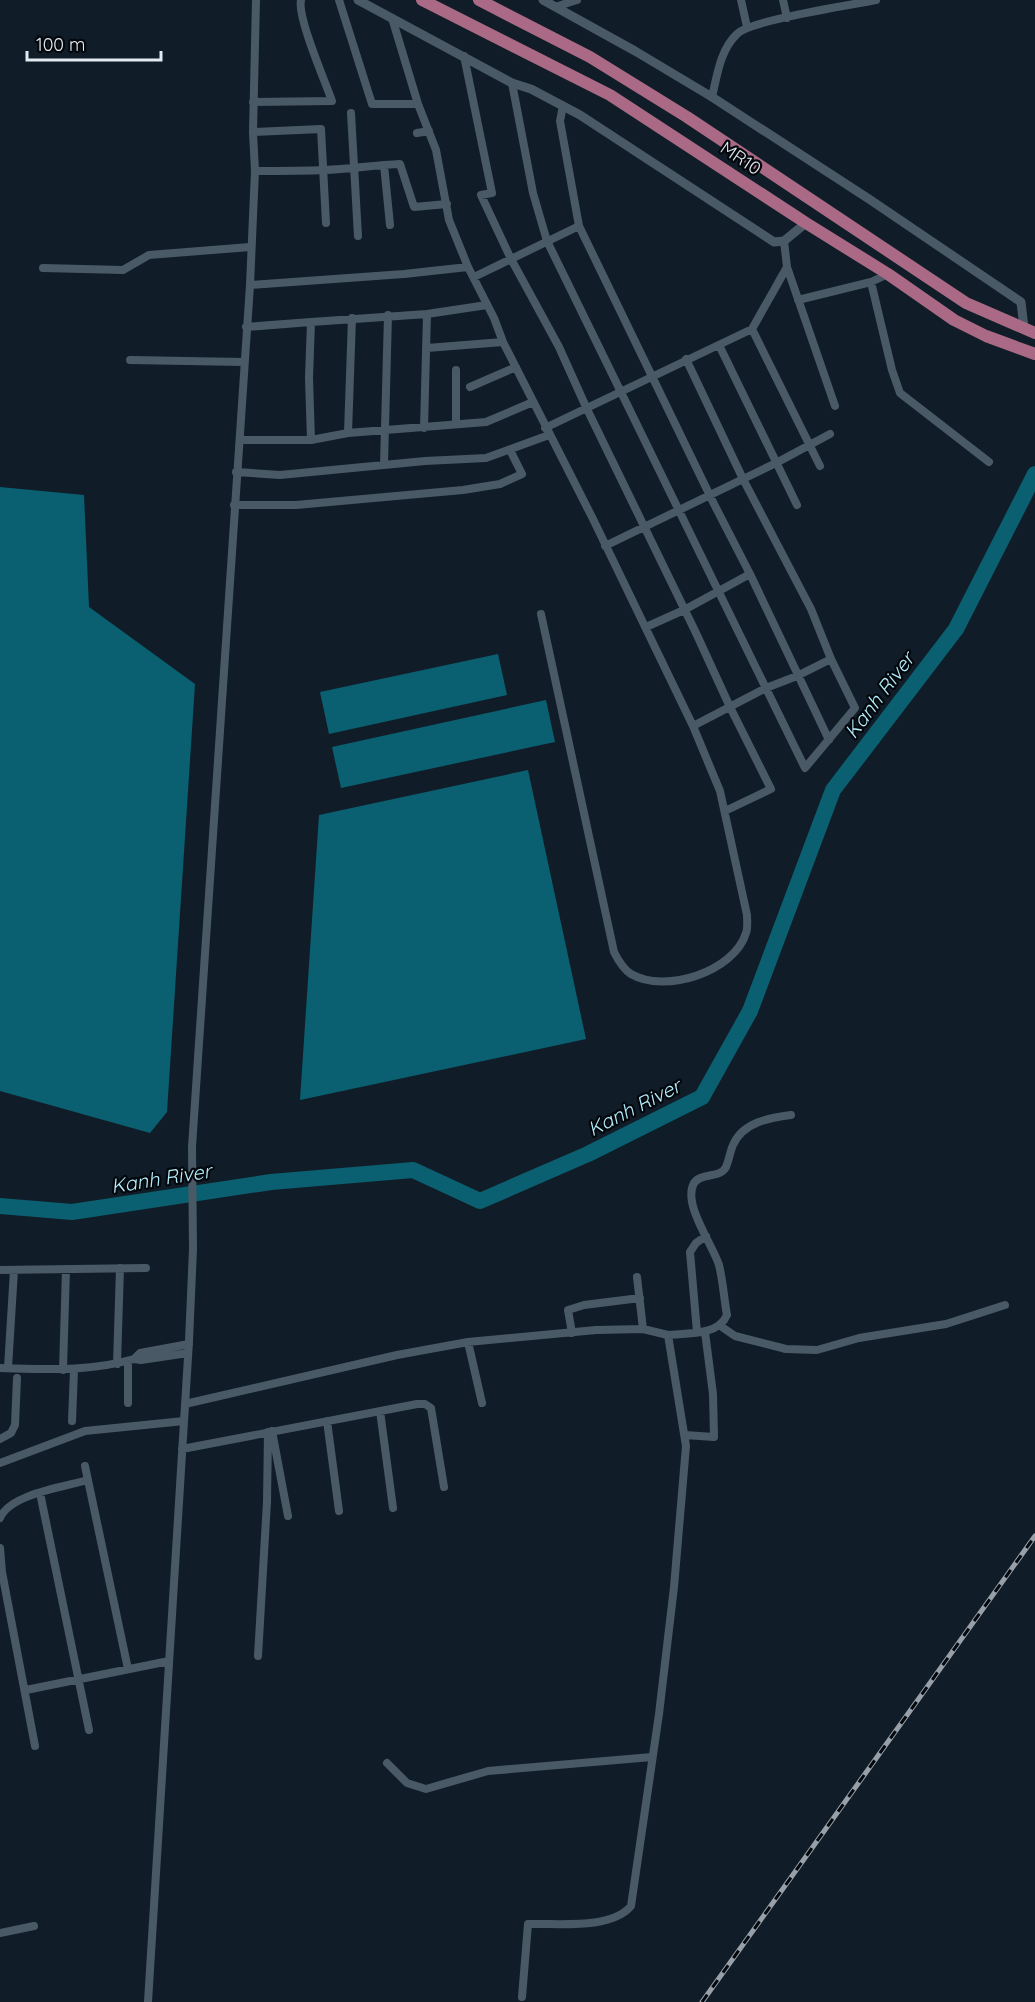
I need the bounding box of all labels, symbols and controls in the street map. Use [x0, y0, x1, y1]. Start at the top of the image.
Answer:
scale bar [27, 24, 160, 62]
text: 100 m [36, 33, 85, 56]
street label: MR10 [716, 136, 766, 180]
water label: Kanh River [839, 645, 921, 743]
water label: Kanh River [583, 1072, 687, 1141]
water label: Kanh River [109, 1157, 215, 1198]

